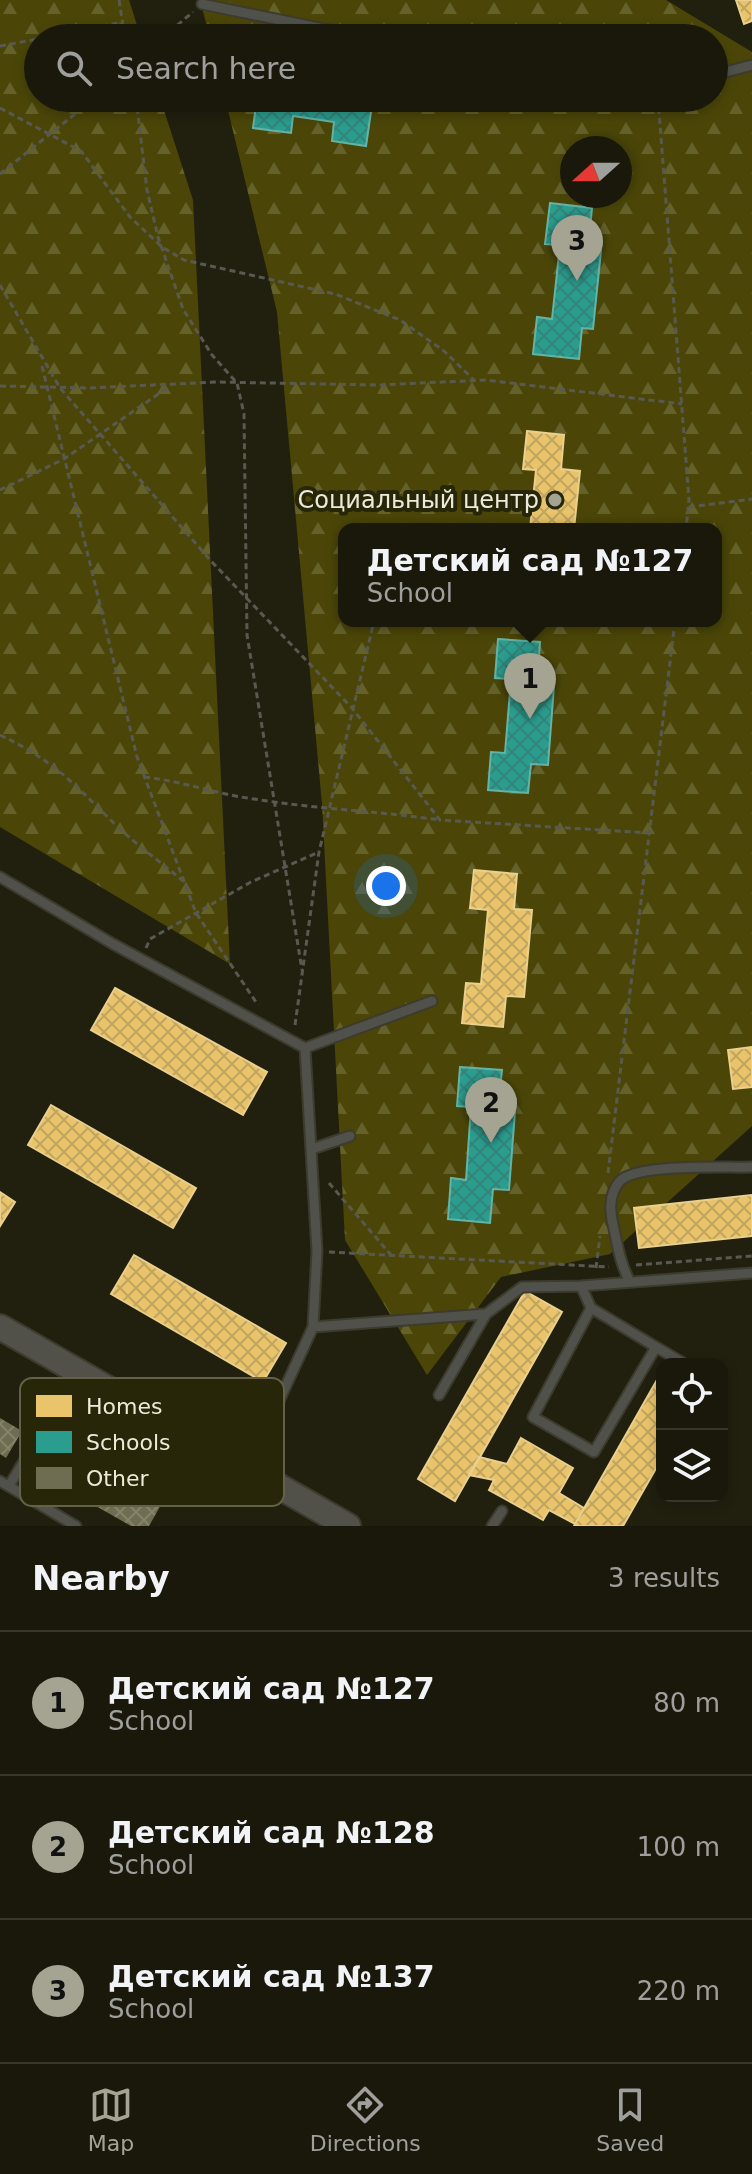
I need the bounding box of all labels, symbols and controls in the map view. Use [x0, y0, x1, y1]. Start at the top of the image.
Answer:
search box [24, 24, 728, 112]
icon: search [52, 46, 96, 90]
text: Search here [116, 51, 296, 86]
north arrow [560, 136, 632, 208]
pin: 3 [551, 215, 603, 281]
place label: Социальный центр [298, 486, 539, 514]
marker: Социальный центр [546, 491, 564, 509]
popup [338, 523, 722, 627]
text: Детский сад №127 [367, 543, 693, 578]
text: School [367, 578, 453, 608]
pin: 1 [504, 653, 556, 719]
your location [366, 866, 406, 906]
pin: 2 [465, 1077, 517, 1143]
map controls [656, 1358, 728, 1502]
button: locate [656, 1358, 728, 1430]
legend [20, 1378, 284, 1506]
text: Homes [86, 1394, 162, 1419]
text: Schools [86, 1430, 171, 1455]
button: layers [656, 1430, 728, 1502]
text: Other [86, 1466, 149, 1491]
text: Nearby [32, 1558, 170, 1598]
text: 3 results [608, 1563, 720, 1593]
text: Детский сад №127 [108, 1671, 435, 1706]
text: 1 [49, 1688, 67, 1718]
text: 80 m [653, 1688, 720, 1718]
text: School [108, 1706, 194, 1736]
text: Детский сад №128 [108, 1815, 435, 1850]
text: 2 [49, 1832, 67, 1862]
text: 100 m [637, 1832, 720, 1862]
text: School [108, 1850, 194, 1880]
text: Детский сад №137 [108, 1959, 435, 1994]
text: 3 [49, 1976, 67, 2006]
text: 220 m [637, 1976, 720, 2006]
text: School [108, 1994, 194, 2024]
tab: Map [88, 2083, 134, 2156]
tab: Directions [310, 2083, 421, 2156]
tab: Saved [596, 2083, 664, 2156]

